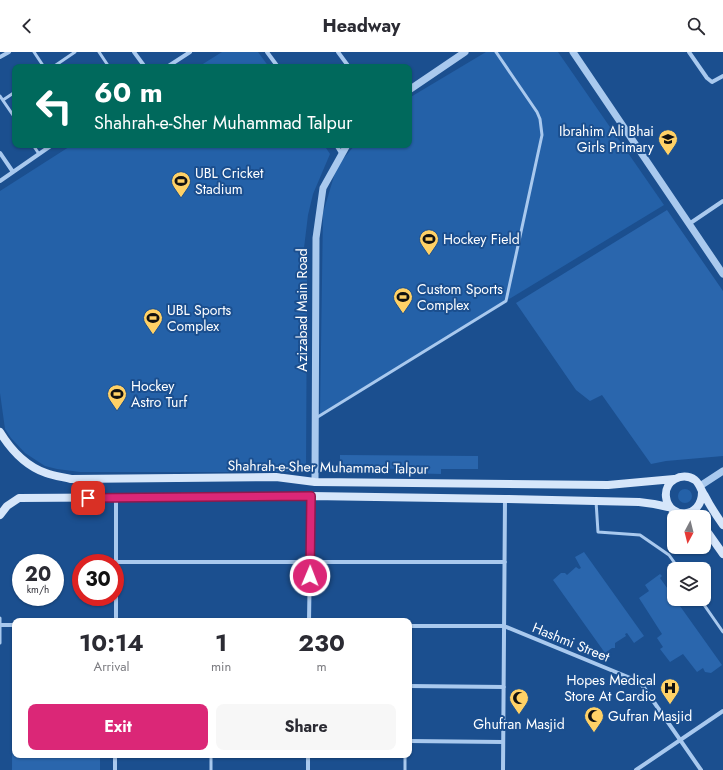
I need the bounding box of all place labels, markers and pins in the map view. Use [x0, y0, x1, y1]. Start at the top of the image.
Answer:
place label: Ibrahim Ali Bhai Girls Primary [559, 121, 655, 157]
school or university icon: Ibrahim Ali Bhai Girls Primary [657, 128, 679, 156]
place label: UBL Cricket Stadium [195, 163, 264, 199]
sports icon: UBL Cricket Stadium [170, 170, 192, 198]
sports icon: Hockey Field [418, 228, 440, 256]
place label: Hockey Field [443, 229, 520, 249]
place label: Custom Sports Complex [417, 279, 503, 315]
sports icon: Custom Sports Complex [392, 286, 414, 314]
place label: UBL Sports Complex [167, 300, 232, 336]
sports icon: UBL Sports Complex [142, 307, 164, 335]
place label: Hockey Astro Turf [131, 376, 188, 412]
sports icon: Hockey Astro Turf [106, 383, 128, 411]
pin [71, 481, 105, 515]
place label: Hopes Medical Store At Cardio [564, 670, 656, 706]
hospital icon: Hopes Medical Store At Cardio [659, 677, 681, 705]
mosque icon: Ghufran Masjid [508, 687, 530, 715]
mosque icon: Gufran Masjid [583, 705, 605, 733]
place label: Gufran Masjid [608, 706, 692, 726]
place label: Ghufran Masjid [473, 714, 565, 734]

